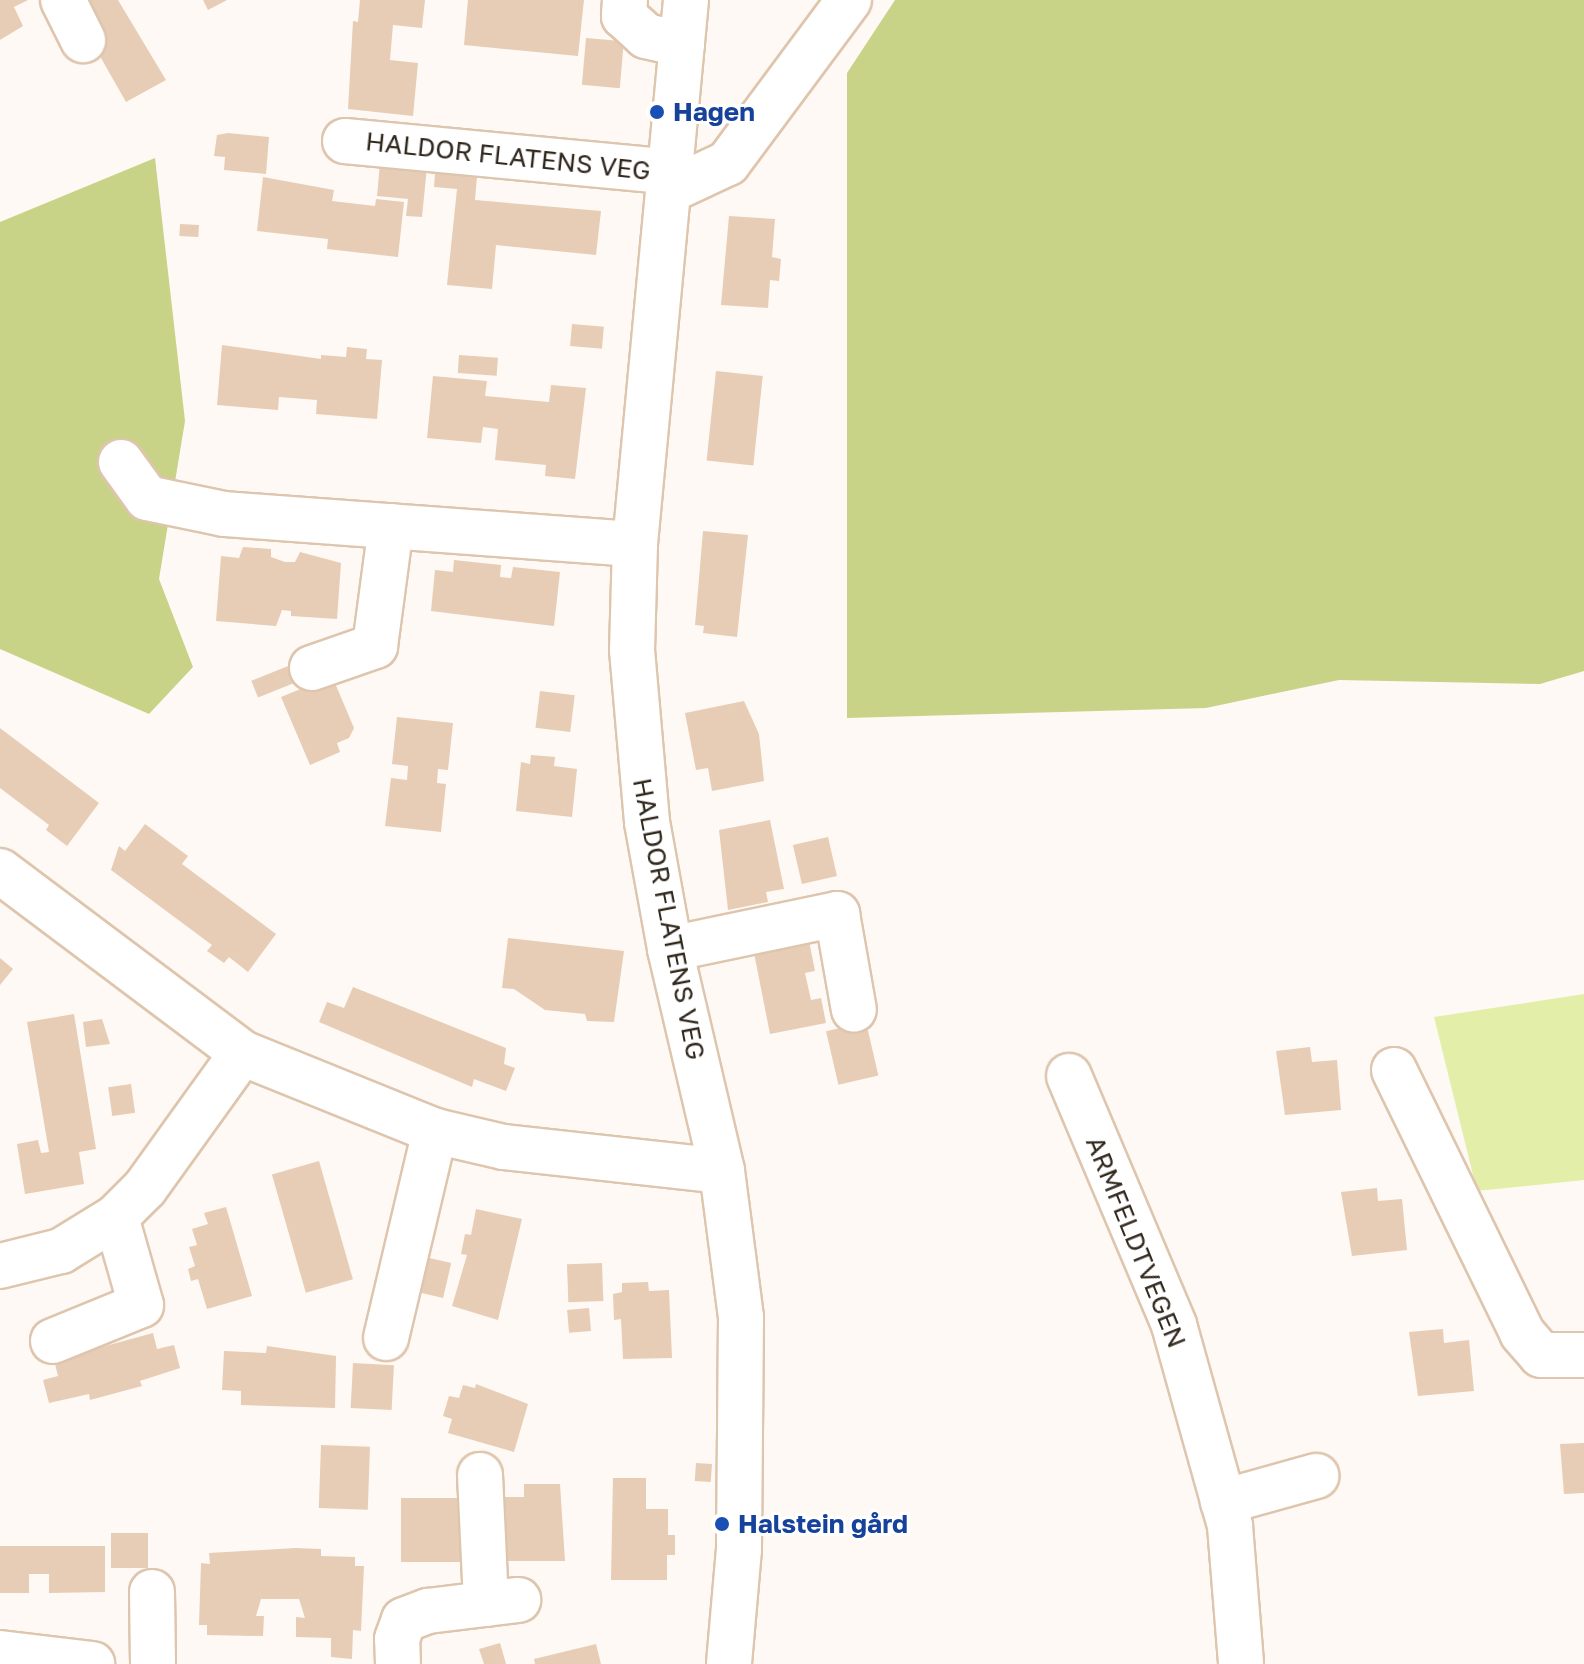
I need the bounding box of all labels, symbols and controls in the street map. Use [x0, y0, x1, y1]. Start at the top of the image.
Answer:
place label: Hagen [673, 96, 755, 128]
marker: Hagen [648, 103, 666, 121]
street label: HALDOR FLATENS VEG [364, 126, 652, 186]
street label: HALDOR FLATENS VEG [626, 775, 712, 1063]
street label: ARMFELDTVEGEN [1079, 1132, 1193, 1352]
place label: Halstein gård [738, 1508, 908, 1540]
marker: Halstein gård [713, 1515, 731, 1533]

